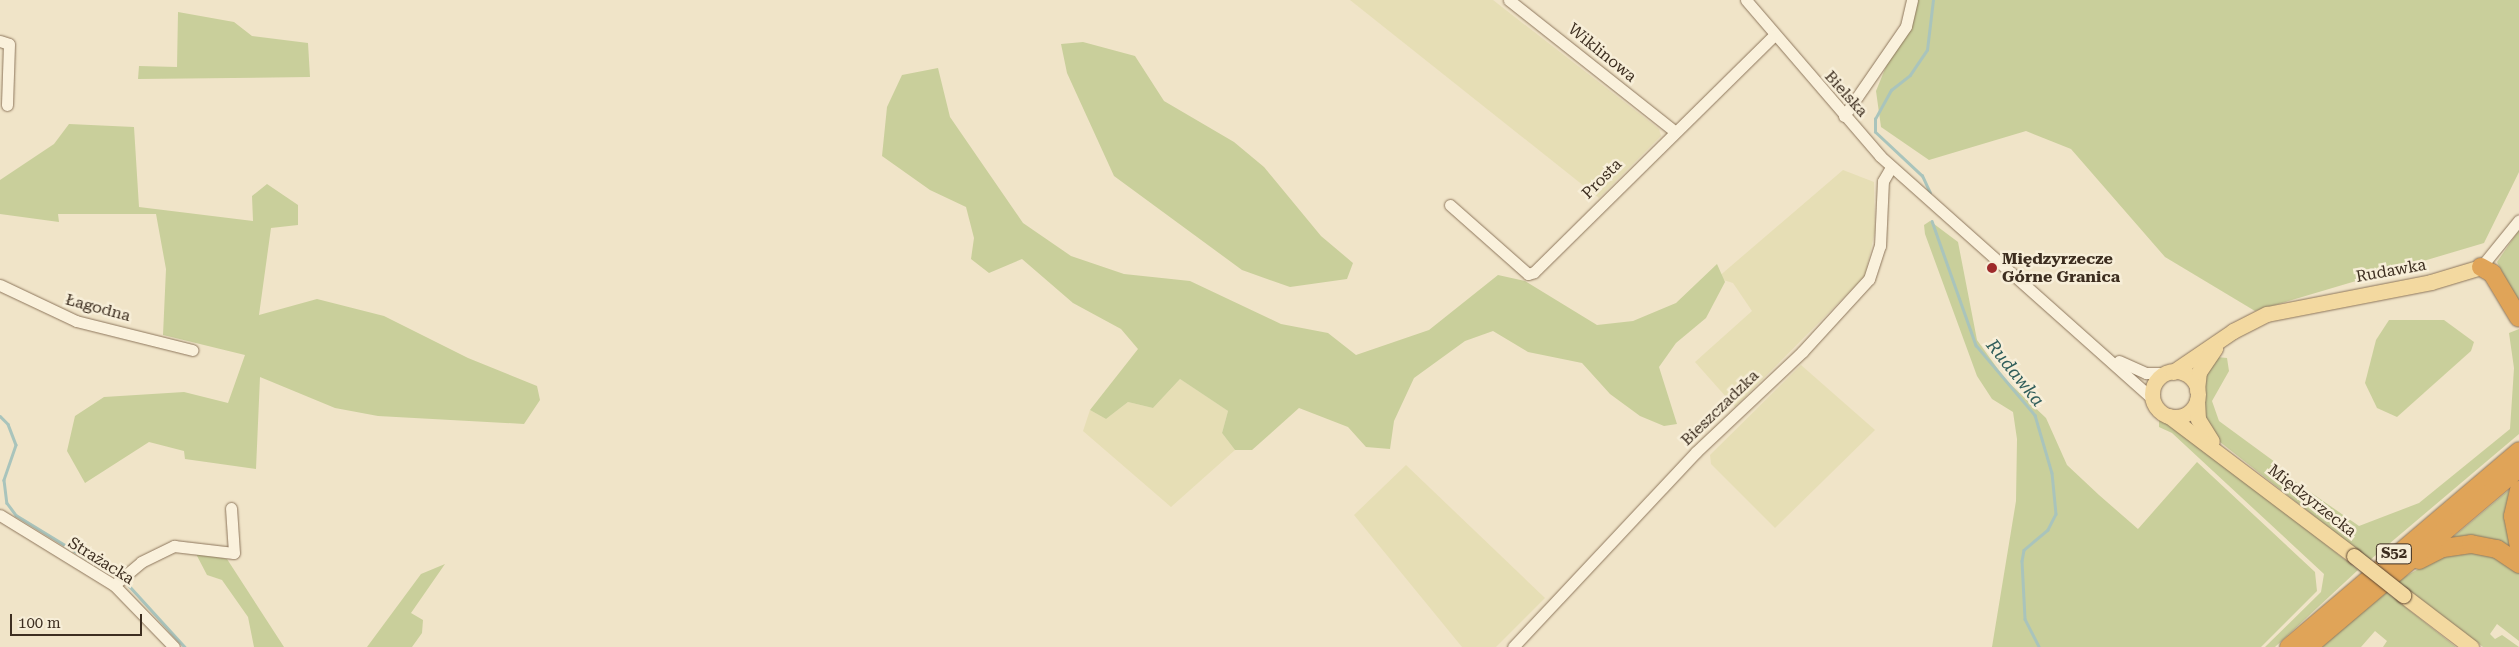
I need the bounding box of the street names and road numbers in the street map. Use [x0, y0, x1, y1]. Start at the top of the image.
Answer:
street label: Wiklinowa [1564, 20, 1640, 86]
street label: Bielska [1820, 67, 1872, 121]
street label: Prosta [1578, 155, 1626, 203]
street label: Rudawka [2354, 255, 2428, 287]
street label: Łagodna [63, 290, 133, 326]
street label: Bieszczadzka [1677, 366, 1763, 450]
street label: Międzyrzecka [2264, 461, 2360, 541]
street label: Strażacka [64, 533, 138, 589]
road number: S52 [2375, 542, 2413, 566]

